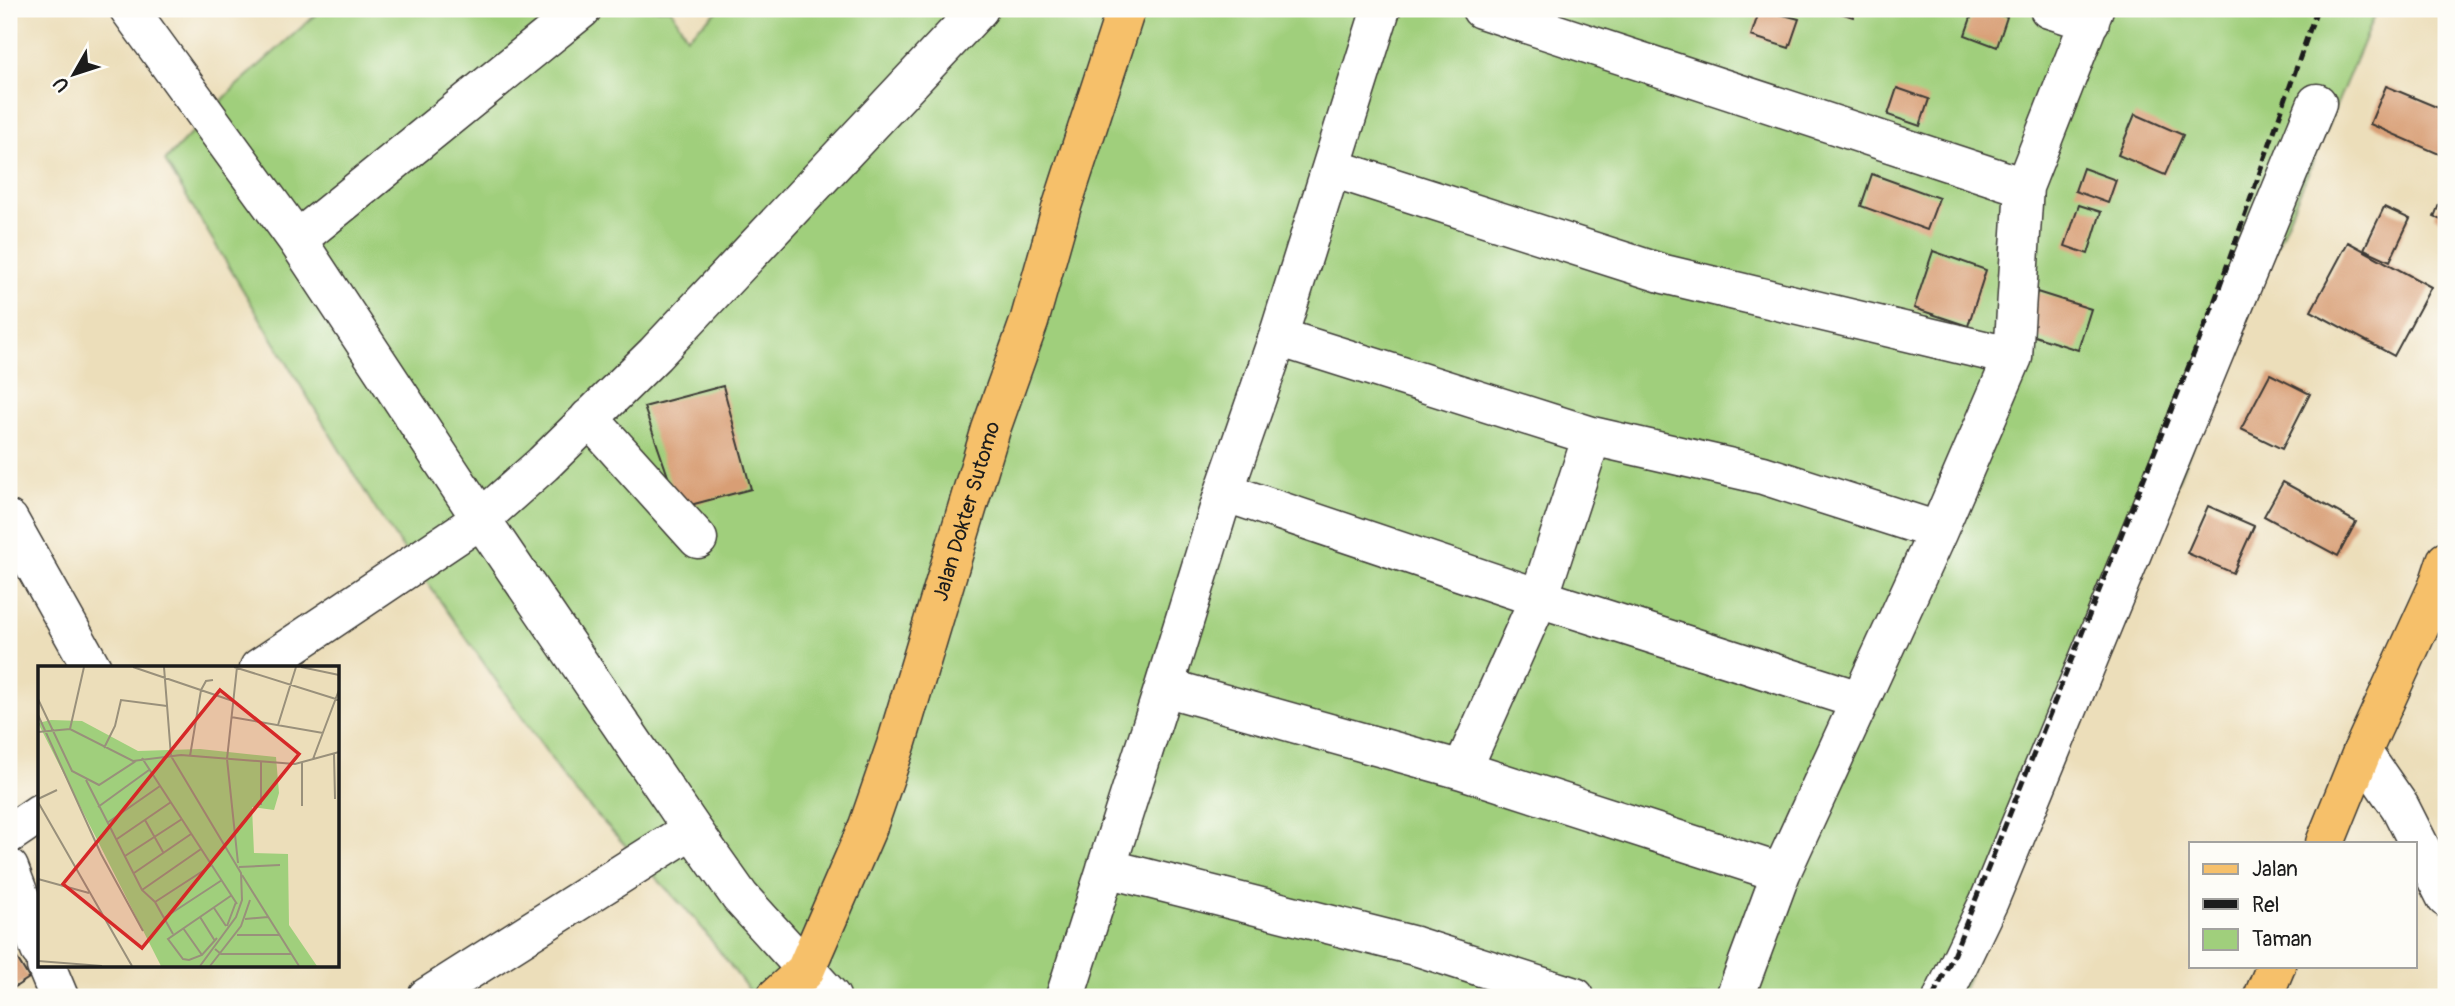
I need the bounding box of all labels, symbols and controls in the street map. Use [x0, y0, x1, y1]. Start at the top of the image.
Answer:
north arrow [38, 38, 108, 108]
text: U [48, 72, 75, 97]
street label: Jalan Dokter Sutomo [927, 417, 1006, 604]
inset map [38, 666, 340, 968]
legend [2189, 842, 2416, 968]
text: Jalan [2252, 856, 2298, 883]
text: Rel [2252, 892, 2280, 919]
text: Taman [2252, 926, 2312, 953]

